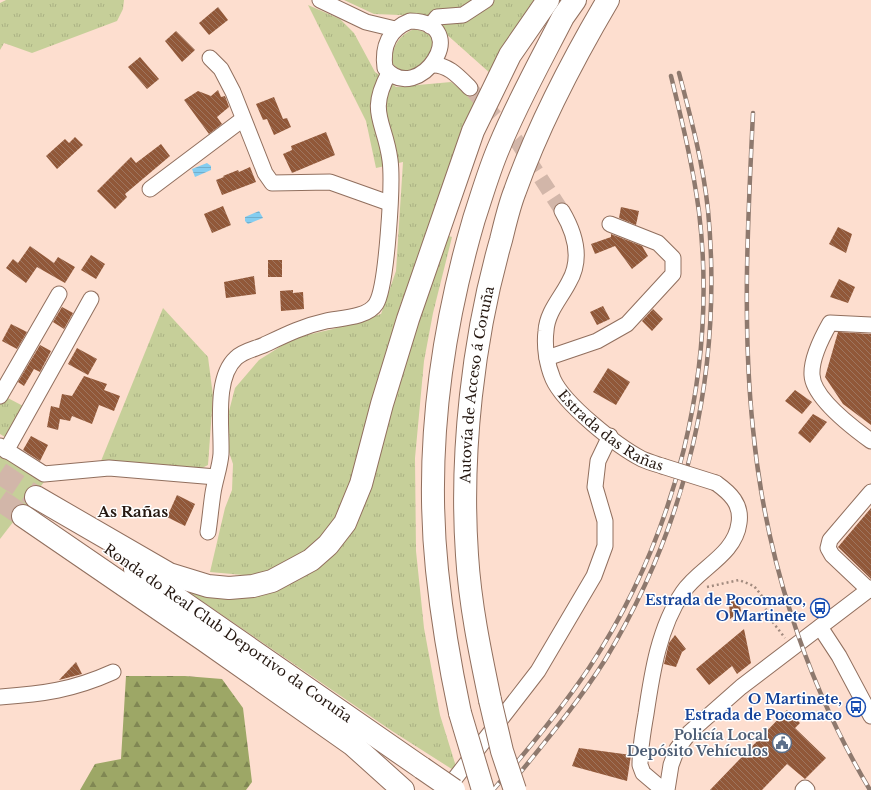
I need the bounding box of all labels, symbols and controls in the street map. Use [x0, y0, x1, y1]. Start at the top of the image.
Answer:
street label: Autovía de Acceso á Coruña [456, 284, 498, 485]
street label: Estrada das Rañas [554, 386, 666, 475]
district label: As Rañas [97, 502, 168, 521]
street label: Ronda do Real Club Deportivo da Coruña [100, 540, 356, 726]
place label: Estrada de Pocomaco, O Martinete [645, 591, 806, 625]
bus stop icon: Estrada de Pocomaco, O Martinete [809, 597, 831, 619]
place label: O Martinete, Estrada de Pocomaco [685, 690, 842, 724]
bus stop icon: O Martinete, Estrada de Pocomaco [845, 696, 867, 718]
place label: Policía Local Depósito Vehículos [627, 726, 768, 760]
public building icon: Policía Local Depósito Vehículos [771, 732, 793, 754]

